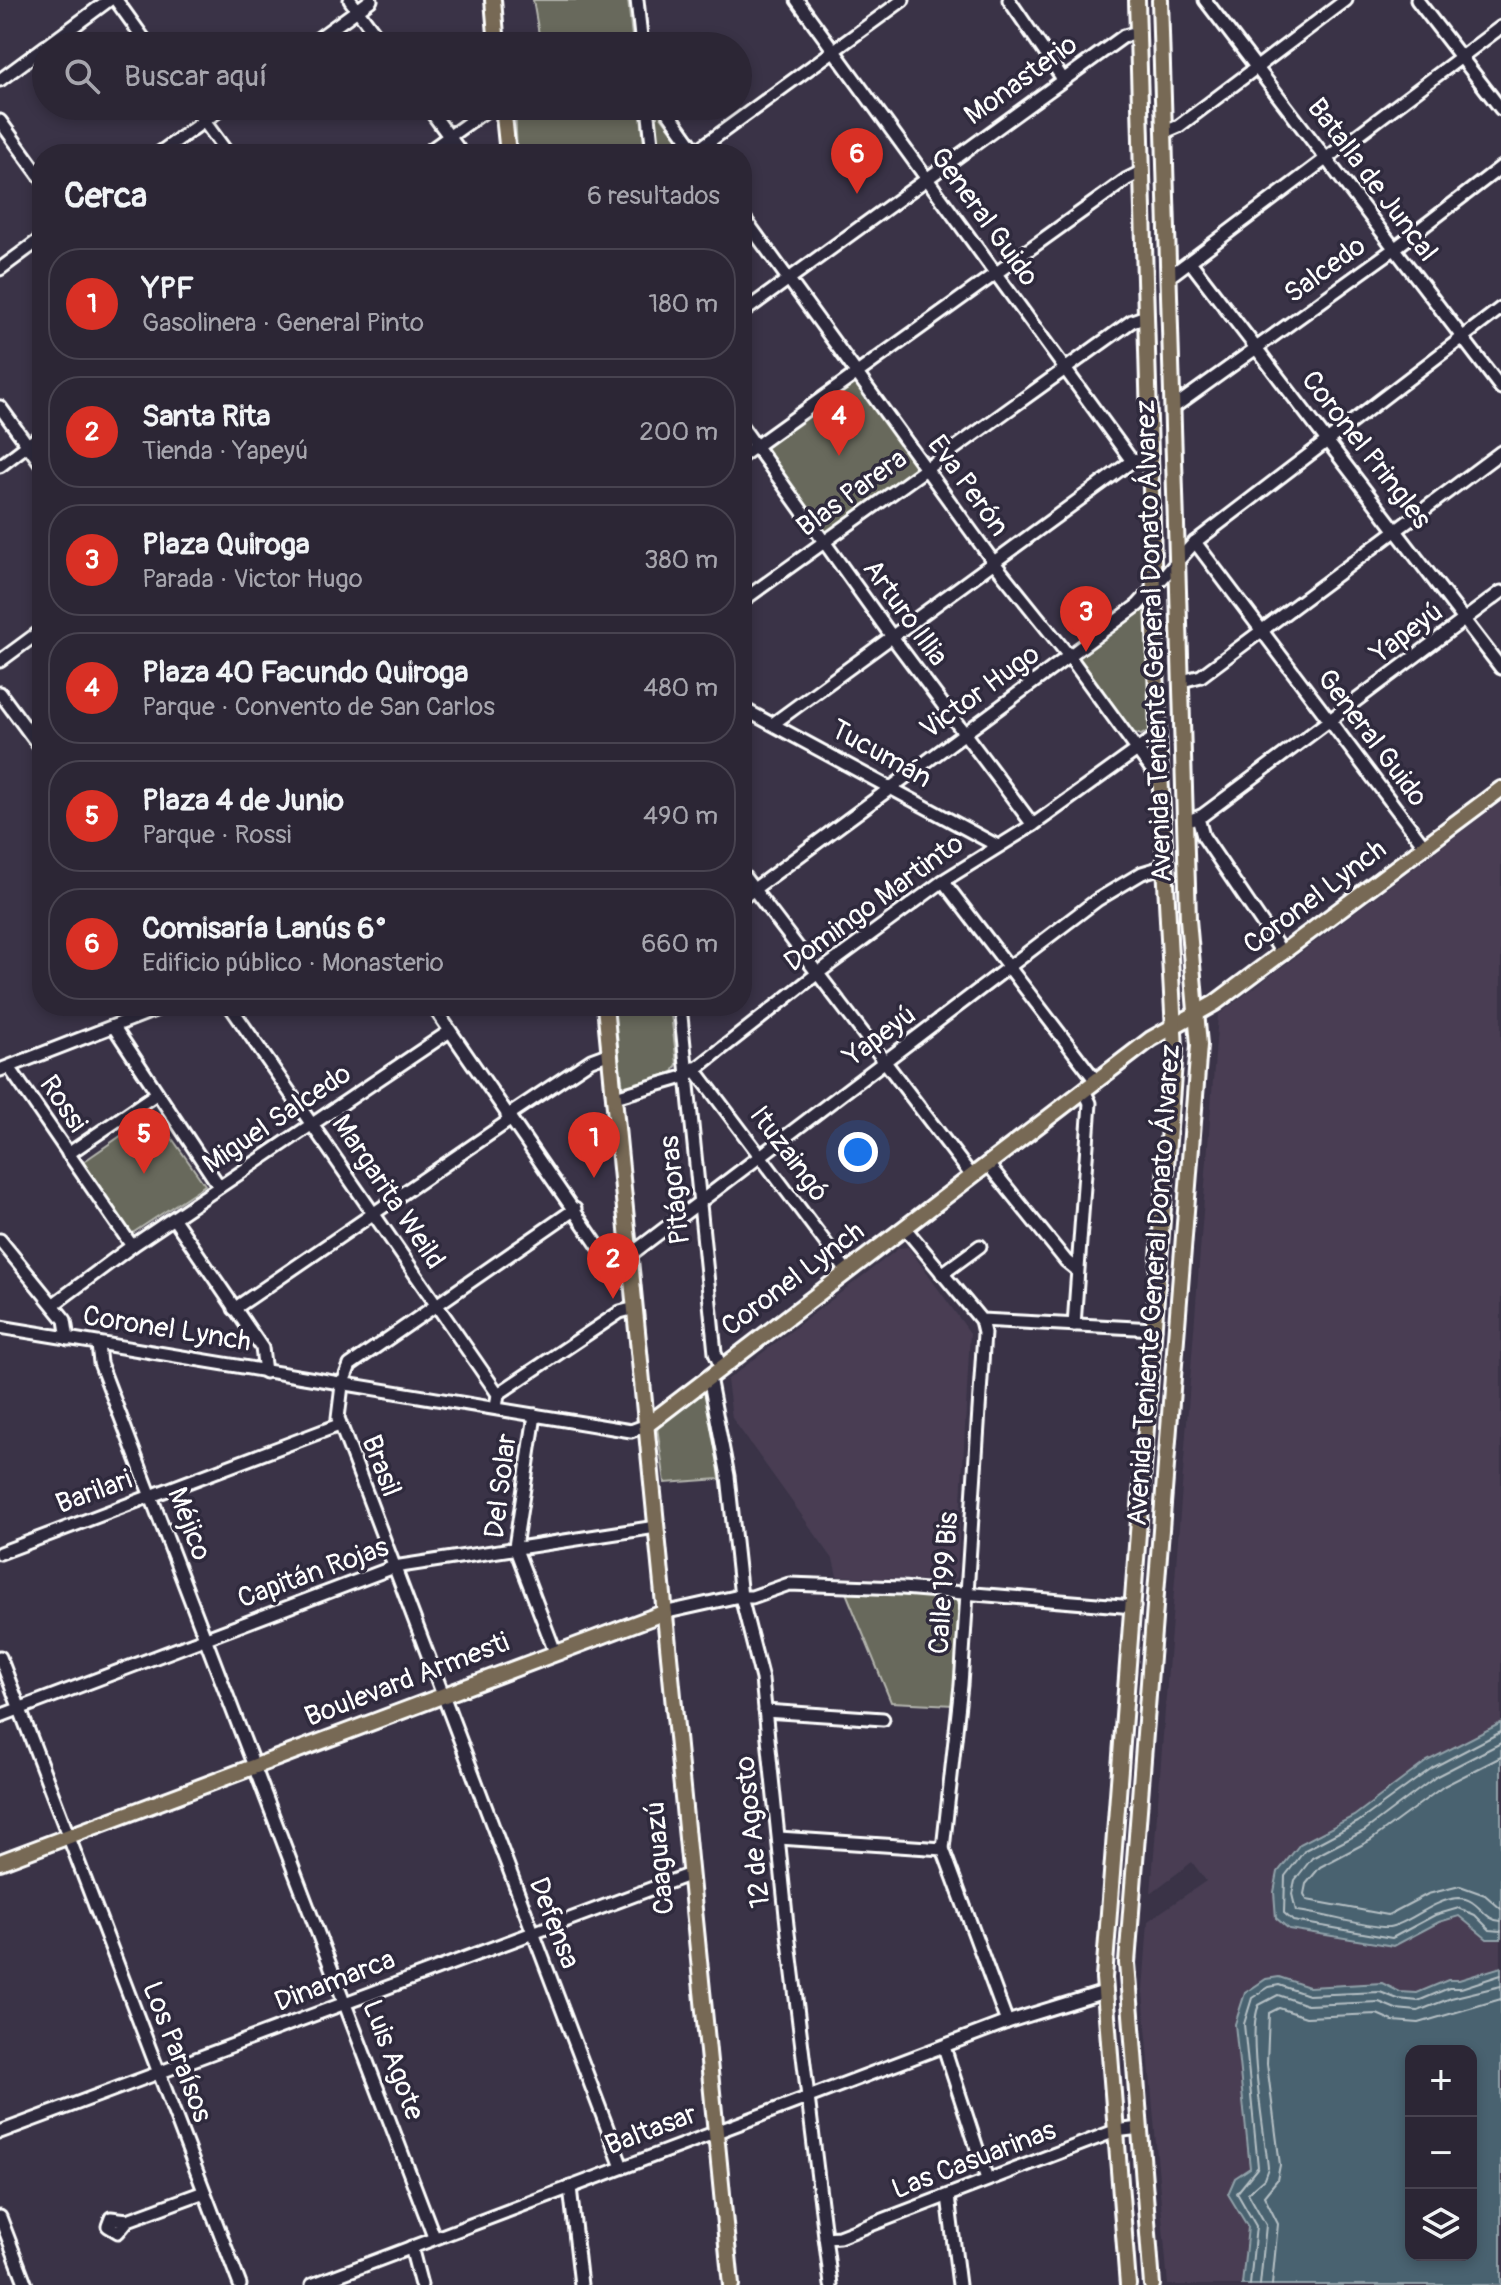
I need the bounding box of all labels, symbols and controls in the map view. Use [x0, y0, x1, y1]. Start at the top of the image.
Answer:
street label: Monasterio [958, 27, 1084, 133]
search box [32, 32, 752, 120]
icon: search [60, 54, 104, 98]
text: Buscar aquí [124, 58, 267, 95]
street label: Batalla de Juncal [1299, 91, 1445, 269]
pin: 6 [831, 128, 883, 194]
street label: General Guido [922, 141, 1046, 293]
text: Cerca [64, 175, 147, 218]
text: 6 resultados [587, 180, 720, 212]
street label: Salcedo [1277, 229, 1373, 311]
text: YPF [142, 270, 194, 307]
text: 1 [87, 288, 97, 320]
text: 180 m [648, 288, 718, 320]
text: Gasolinera · General Pinto [142, 307, 424, 339]
street label: Coronel Pringles [1293, 364, 1439, 537]
pin: 4 [813, 390, 865, 456]
text: Santa Rita [142, 398, 271, 435]
street label: Avenida Teniente General Donato Álvarez [1128, 399, 1180, 883]
text: 2 [85, 416, 99, 448]
text: 200 m [639, 416, 718, 448]
street label: Eva Perón [920, 429, 1016, 543]
text: Tienda · Yapeyú [142, 435, 308, 467]
street label: Blas Parera [790, 441, 914, 545]
text: Plaza Quiroga [142, 526, 310, 563]
text: 3 [85, 544, 99, 576]
text: 380 m [644, 544, 718, 576]
street label: Arturo Illia [855, 553, 955, 673]
text: Parada · Victor Hugo [142, 563, 363, 595]
pin: 3 [1060, 586, 1112, 652]
street label: Yapeyú [1363, 594, 1450, 672]
street label: Victor Hugo [913, 637, 1047, 747]
text: Plaza 40 Facundo Quiroga [142, 654, 468, 691]
street label: General Guido [1309, 662, 1435, 814]
text: 4 [84, 672, 100, 704]
text: 480 m [643, 672, 718, 704]
text: Parque · Convento de San Carlos [142, 691, 495, 723]
street label: Tucumán [824, 712, 938, 796]
text: Plaza 4 de Junio [142, 782, 344, 819]
text: 5 [85, 800, 99, 832]
text: 490 m [643, 800, 718, 832]
text: Parque · Rossi [142, 819, 291, 851]
street label: Domingo Martinto [777, 826, 971, 980]
street label: Coronel Lynch [1237, 832, 1393, 962]
text: Comisaría Lanús 6° [142, 910, 388, 947]
text: 6 [84, 928, 100, 960]
text: 660 m [641, 928, 718, 960]
text: Edificio público · Monasterio [142, 947, 444, 979]
street label: Yapeyú [836, 997, 923, 1075]
street label: Avenida Teniente General Donato Álvarez [1120, 1043, 1188, 1527]
street label: Miguel Salcedo [196, 1056, 358, 1182]
street label: Rossi [31, 1069, 95, 1139]
street label: Ituzaingó [742, 1099, 836, 1209]
pin: 5 [118, 1108, 170, 1174]
street label: Margarita Weild [324, 1108, 452, 1276]
pin: 1 [568, 1112, 620, 1178]
your location [838, 1132, 878, 1172]
street label: Pitágoras [652, 1133, 698, 1246]
street label: Coronel Lynch [715, 1214, 871, 1344]
pin: 2 [587, 1233, 639, 1299]
street label: Coronel Lynch [80, 1298, 254, 1360]
street label: Brasil [353, 1430, 409, 1502]
street label: Del Solar [477, 1432, 525, 1540]
street label: Barilari [51, 1462, 137, 1522]
street label: Méjico [159, 1482, 219, 1566]
street label: Calle 199 Bis [922, 1510, 966, 1655]
street label: Capitán Rojas [233, 1529, 394, 1616]
street label: Boulevard Armesti [300, 1625, 514, 1735]
street label: 12 de Agosto [728, 1754, 778, 1910]
street label: Caaguazú [638, 1800, 682, 1916]
street label: Defensa [521, 1872, 587, 1974]
street label: Dinamarca [270, 1942, 400, 2020]
street label: Los Paraísos [134, 1977, 220, 2128]
street label: Luis Agote [354, 1995, 432, 2125]
map controls [1405, 2045, 1477, 2261]
button: + [1405, 2045, 1477, 2117]
street label: Baltasar [600, 2097, 702, 2163]
street label: Las Casuarinas [887, 2113, 1061, 2207]
button: − [1405, 2117, 1477, 2189]
button: layers [1405, 2189, 1477, 2261]

